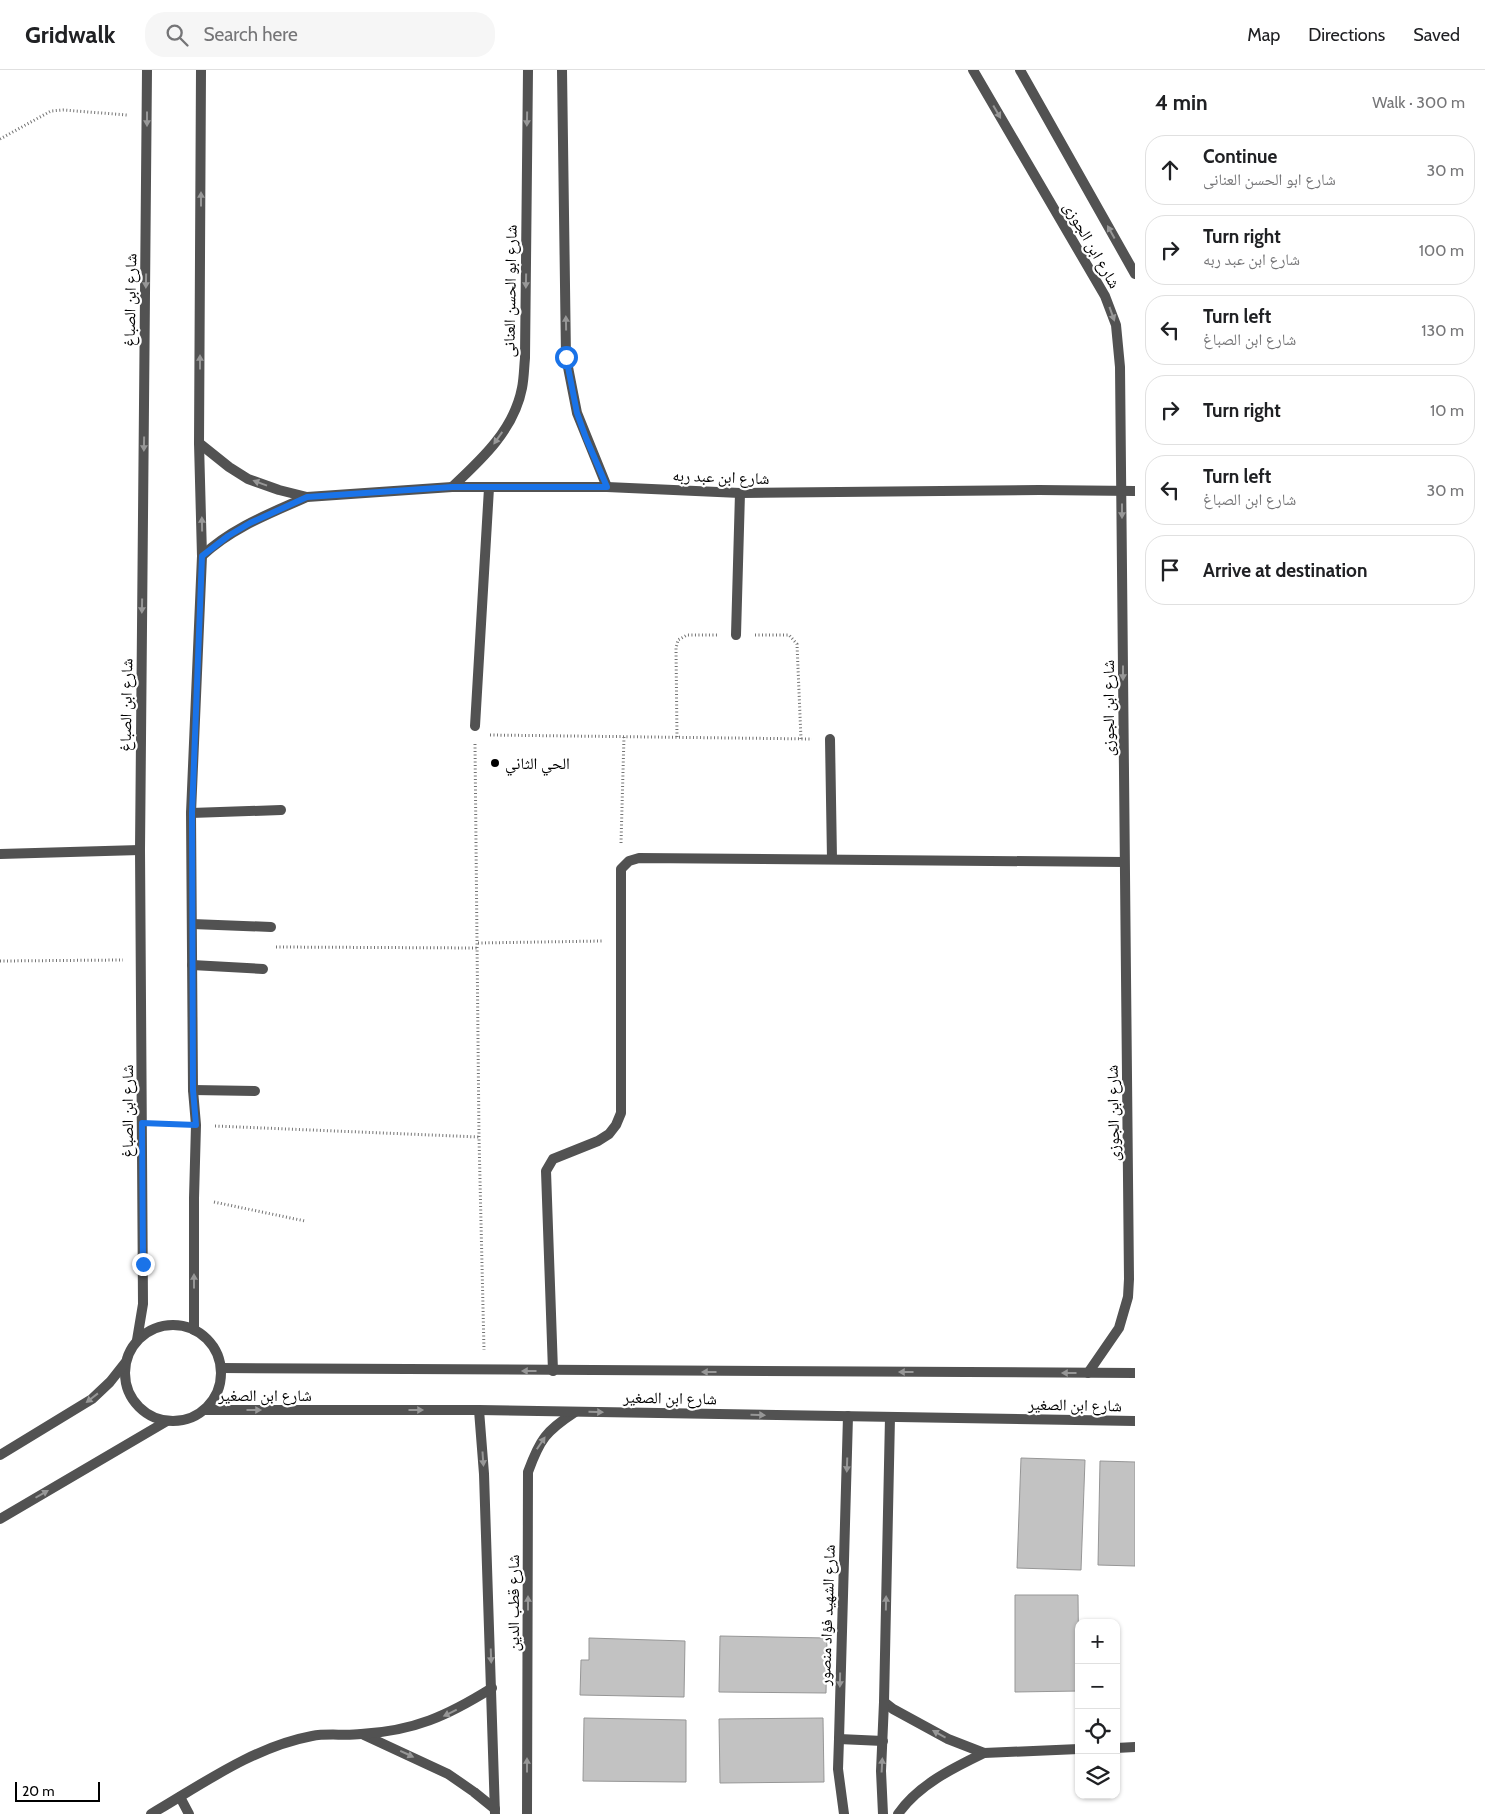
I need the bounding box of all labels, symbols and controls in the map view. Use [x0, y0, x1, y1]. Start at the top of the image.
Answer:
search box [145, 12, 495, 57]
text: Gridwalk [25, 20, 115, 49]
icon: search [163, 21, 191, 49]
text: Search here [203, 23, 298, 46]
text: Map [1247, 24, 1280, 46]
text: Directions [1308, 24, 1385, 46]
text: Saved [1413, 24, 1460, 46]
text: 4 min [1155, 90, 1208, 115]
text: Walk · 300 m [1372, 93, 1465, 112]
one-way arrow [993, 106, 1002, 119]
one-way arrow [143, 111, 151, 127]
one-way arrow [523, 111, 531, 127]
text: Continue [1203, 145, 1277, 168]
icon: ahead [1156, 156, 1184, 184]
text: 30 m [1427, 161, 1464, 180]
text: شارع ابو الحسن العنانى [1203, 170, 1336, 189]
one-way arrow [197, 191, 205, 207]
street label: شارع ابن الجوزى [1059, 198, 1124, 292]
one-way arrow [1107, 224, 1115, 239]
street label: شارع ابو الحسن العنانى [499, 225, 522, 358]
text: Turn right [1203, 225, 1281, 248]
icon: right [1156, 236, 1184, 264]
text: 100 m [1419, 241, 1464, 260]
text: شارع ابن عبد ربه [1203, 250, 1300, 269]
street label: شارع ابن الصباغ [120, 253, 141, 347]
one-way arrow [142, 273, 150, 289]
one-way arrow [522, 273, 530, 289]
text: Turn left [1203, 305, 1271, 328]
one-way arrow [1108, 307, 1116, 322]
one-way arrow [562, 315, 570, 331]
icon: left [1156, 316, 1184, 344]
text: 130 m [1421, 321, 1464, 340]
text: شارع ابن الصباغ [1203, 330, 1296, 349]
route start [555, 346, 578, 369]
one-way arrow [196, 353, 204, 369]
icon: right [1156, 396, 1184, 424]
text: Turn right [1203, 399, 1281, 422]
text: 10 m [1430, 401, 1464, 420]
one-way arrow [493, 431, 503, 444]
one-way arrow [140, 436, 148, 452]
text: Turn left [1203, 465, 1271, 488]
street label: شارع ابن عبد ربه [672, 466, 770, 489]
icon: left [1156, 476, 1184, 504]
one-way arrow [253, 479, 268, 486]
text: 30 m [1427, 481, 1464, 500]
text: شارع ابن الصباغ [1203, 490, 1296, 509]
one-way arrow [1118, 503, 1126, 519]
one-way arrow [197, 516, 205, 532]
icon: arrive [1156, 556, 1184, 584]
text: Arrive at destination [1203, 559, 1367, 582]
one-way arrow [138, 598, 146, 614]
street label: شارع ابن الصباغ [116, 658, 137, 752]
street label: شارع ابن الجوزى [1099, 660, 1119, 756]
one-way arrow [1119, 665, 1127, 681]
place label: الحي الثاني [505, 754, 570, 776]
marker: الحي الثاني [489, 757, 501, 769]
street label: شارع ابن الصباغ [118, 1064, 138, 1158]
street label: شارع ابن الجوزى [1103, 1065, 1124, 1161]
route end [132, 1253, 155, 1276]
one-way arrow [190, 1273, 198, 1289]
one-way arrow [521, 1367, 537, 1375]
one-way arrow [701, 1368, 717, 1376]
one-way arrow [898, 1368, 914, 1376]
one-way arrow [1061, 1369, 1077, 1377]
street label: شارع ابن الصغير [217, 1386, 312, 1406]
street label: شارع ابن الصغير [622, 1388, 717, 1409]
one-way arrow [85, 1393, 99, 1403]
street label: شارع ابن الصغير [1027, 1395, 1122, 1416]
one-way arrow [246, 1406, 262, 1414]
one-way arrow [408, 1406, 424, 1414]
one-way arrow [588, 1408, 604, 1416]
one-way arrow [751, 1411, 767, 1419]
one-way arrow [536, 1436, 546, 1450]
one-way arrow [479, 1451, 487, 1467]
one-way arrow [842, 1457, 850, 1473]
one-way arrow [36, 1490, 49, 1499]
street label: شارع الشهيد فؤاد منصور [815, 1544, 840, 1687]
street label: شارع قطب الدين [504, 1554, 524, 1652]
one-way arrow [524, 1595, 532, 1611]
one-way arrow [883, 1595, 891, 1611]
map controls [1075, 1619, 1120, 1799]
button: + [1075, 1619, 1120, 1664]
one-way arrow [487, 1648, 495, 1664]
button: − [1075, 1664, 1120, 1709]
one-way arrow [836, 1672, 844, 1688]
one-way arrow [443, 1709, 457, 1717]
button: locate [1075, 1709, 1120, 1754]
one-way arrow [932, 1729, 946, 1738]
one-way arrow [400, 1751, 414, 1759]
button: layers [1075, 1754, 1120, 1799]
one-way arrow [523, 1757, 531, 1773]
one-way arrow [878, 1757, 886, 1773]
scale bar [15, 1779, 100, 1802]
text: 20 m [22, 1782, 55, 1800]

